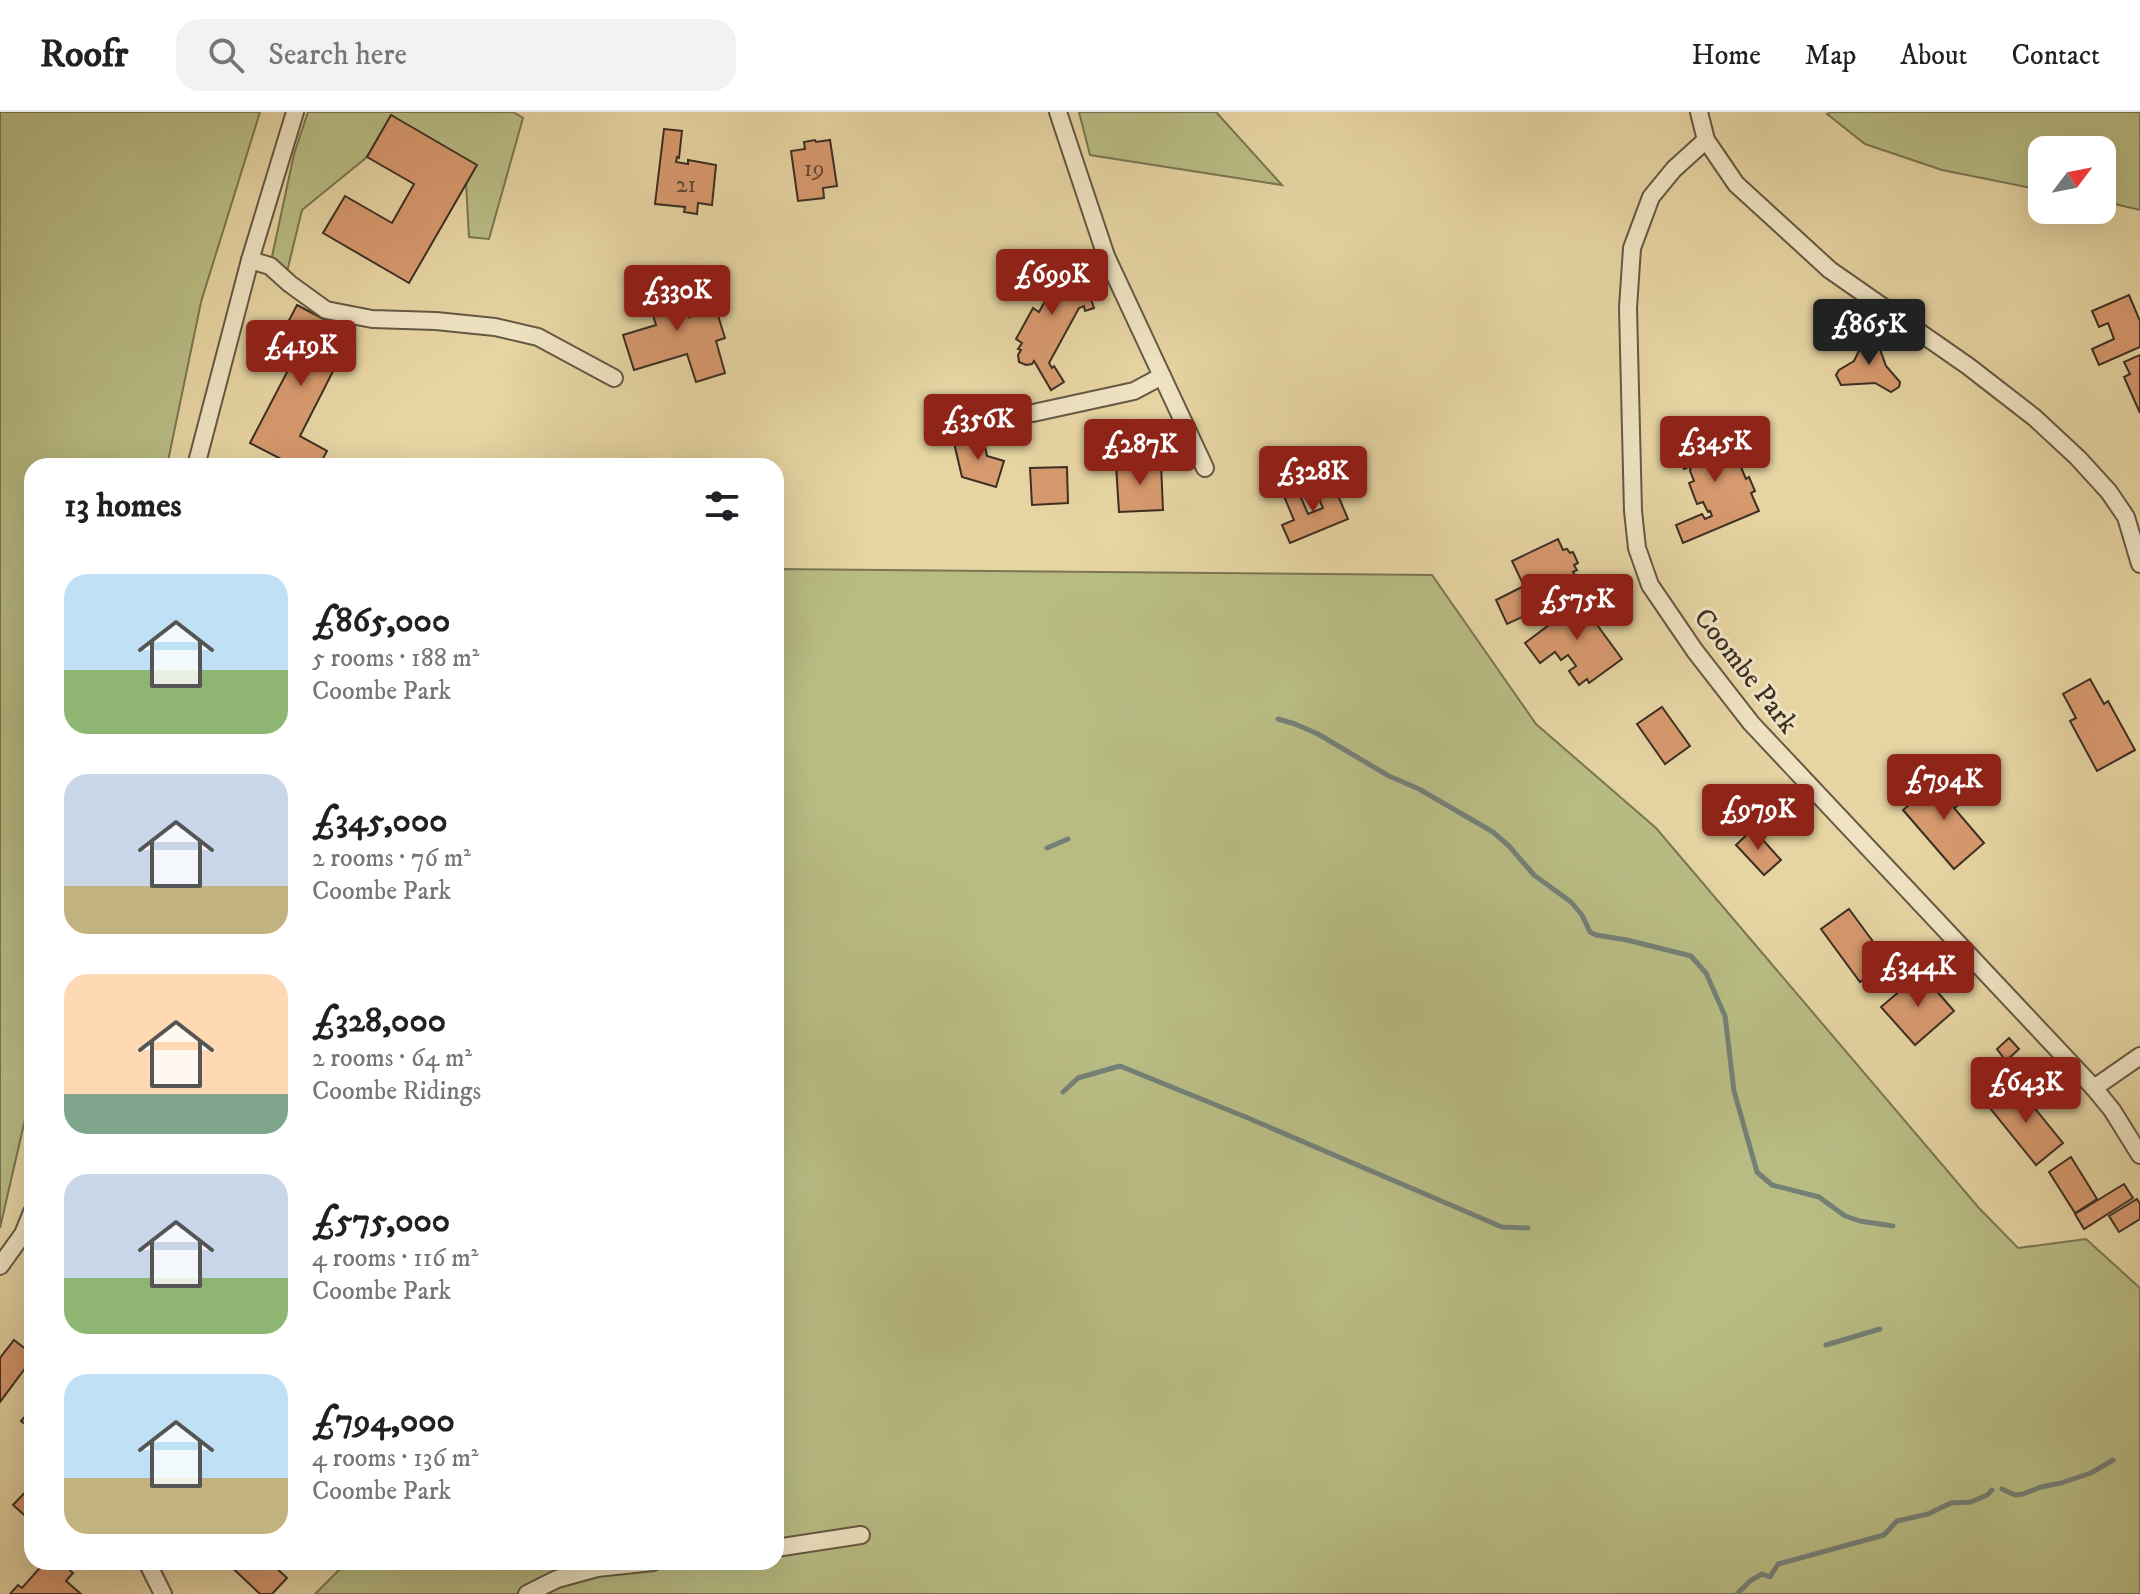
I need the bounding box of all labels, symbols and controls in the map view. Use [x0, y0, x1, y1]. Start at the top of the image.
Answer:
search box [176, 19, 736, 91]
text: Roofr [40, 31, 128, 79]
icon: search [204, 33, 248, 77]
text: Search here [268, 37, 407, 74]
text: Home [1692, 38, 1761, 73]
text: Map [1805, 38, 1856, 73]
text: About [1900, 38, 1967, 73]
text: Contact [2011, 38, 2100, 73]
north arrow [2028, 136, 2116, 224]
map controls [2028, 136, 2116, 224]
house number: 19 [804, 154, 824, 184]
house number: 21 [676, 170, 696, 200]
pin: £699K [996, 249, 1108, 317]
text: £699K [1014, 258, 1090, 291]
pin: £330K [621, 265, 733, 333]
text: £330K [642, 274, 712, 307]
pin: £865K [1813, 299, 1925, 367]
text: £865K [1831, 308, 1907, 341]
pin: £419K [245, 320, 357, 388]
text: £419K [264, 329, 338, 362]
pin: £356K [922, 394, 1034, 462]
text: £356K [942, 403, 1014, 436]
pin: £345K [1659, 416, 1771, 484]
pin: £287K [1084, 419, 1196, 487]
text: £345K [1678, 425, 1752, 458]
text: £287K [1102, 428, 1178, 461]
pin: £328K [1257, 446, 1369, 514]
text: £328K [1277, 455, 1349, 488]
icon: filters [700, 484, 744, 528]
text: 13 homes [64, 485, 182, 527]
pin: £575K [1521, 574, 1633, 642]
text: £575K [1539, 583, 1615, 616]
text: £865,000 [312, 600, 450, 642]
street label: Coombe Park [1686, 601, 1806, 741]
icon: home [128, 606, 224, 702]
text: 5 rooms · 188 m² [312, 642, 479, 675]
text: Coombe Park [312, 675, 451, 708]
pin: £794K [1888, 754, 2000, 822]
text: £794K [1905, 763, 1983, 796]
pin: £979K [1702, 784, 1814, 852]
text: £979K [1720, 793, 1796, 826]
text: £345,000 [312, 800, 448, 842]
icon: home [128, 806, 224, 902]
text: 2 rooms · 76 m² [312, 842, 471, 875]
text: Coombe Park [312, 875, 451, 908]
pin: £344K [1862, 941, 1974, 1009]
text: £344K [1880, 950, 1956, 983]
text: £328,000 [312, 1000, 446, 1042]
icon: home [128, 1006, 224, 1102]
text: 2 rooms · 64 m² [312, 1042, 472, 1075]
pin: £643K [1970, 1057, 2082, 1125]
text: £643K [1989, 1066, 2063, 1099]
text: Coombe Ridings [312, 1075, 481, 1108]
text: £575,000 [312, 1200, 450, 1242]
icon: home [128, 1206, 224, 1302]
text: 4 rooms · 116 m² [312, 1242, 478, 1275]
text: Coombe Park [312, 1275, 451, 1308]
text: £794,000 [312, 1400, 455, 1442]
icon: home [128, 1406, 224, 1502]
text: 4 rooms · 136 m² [312, 1442, 479, 1475]
text: Coombe Park [312, 1475, 451, 1508]

